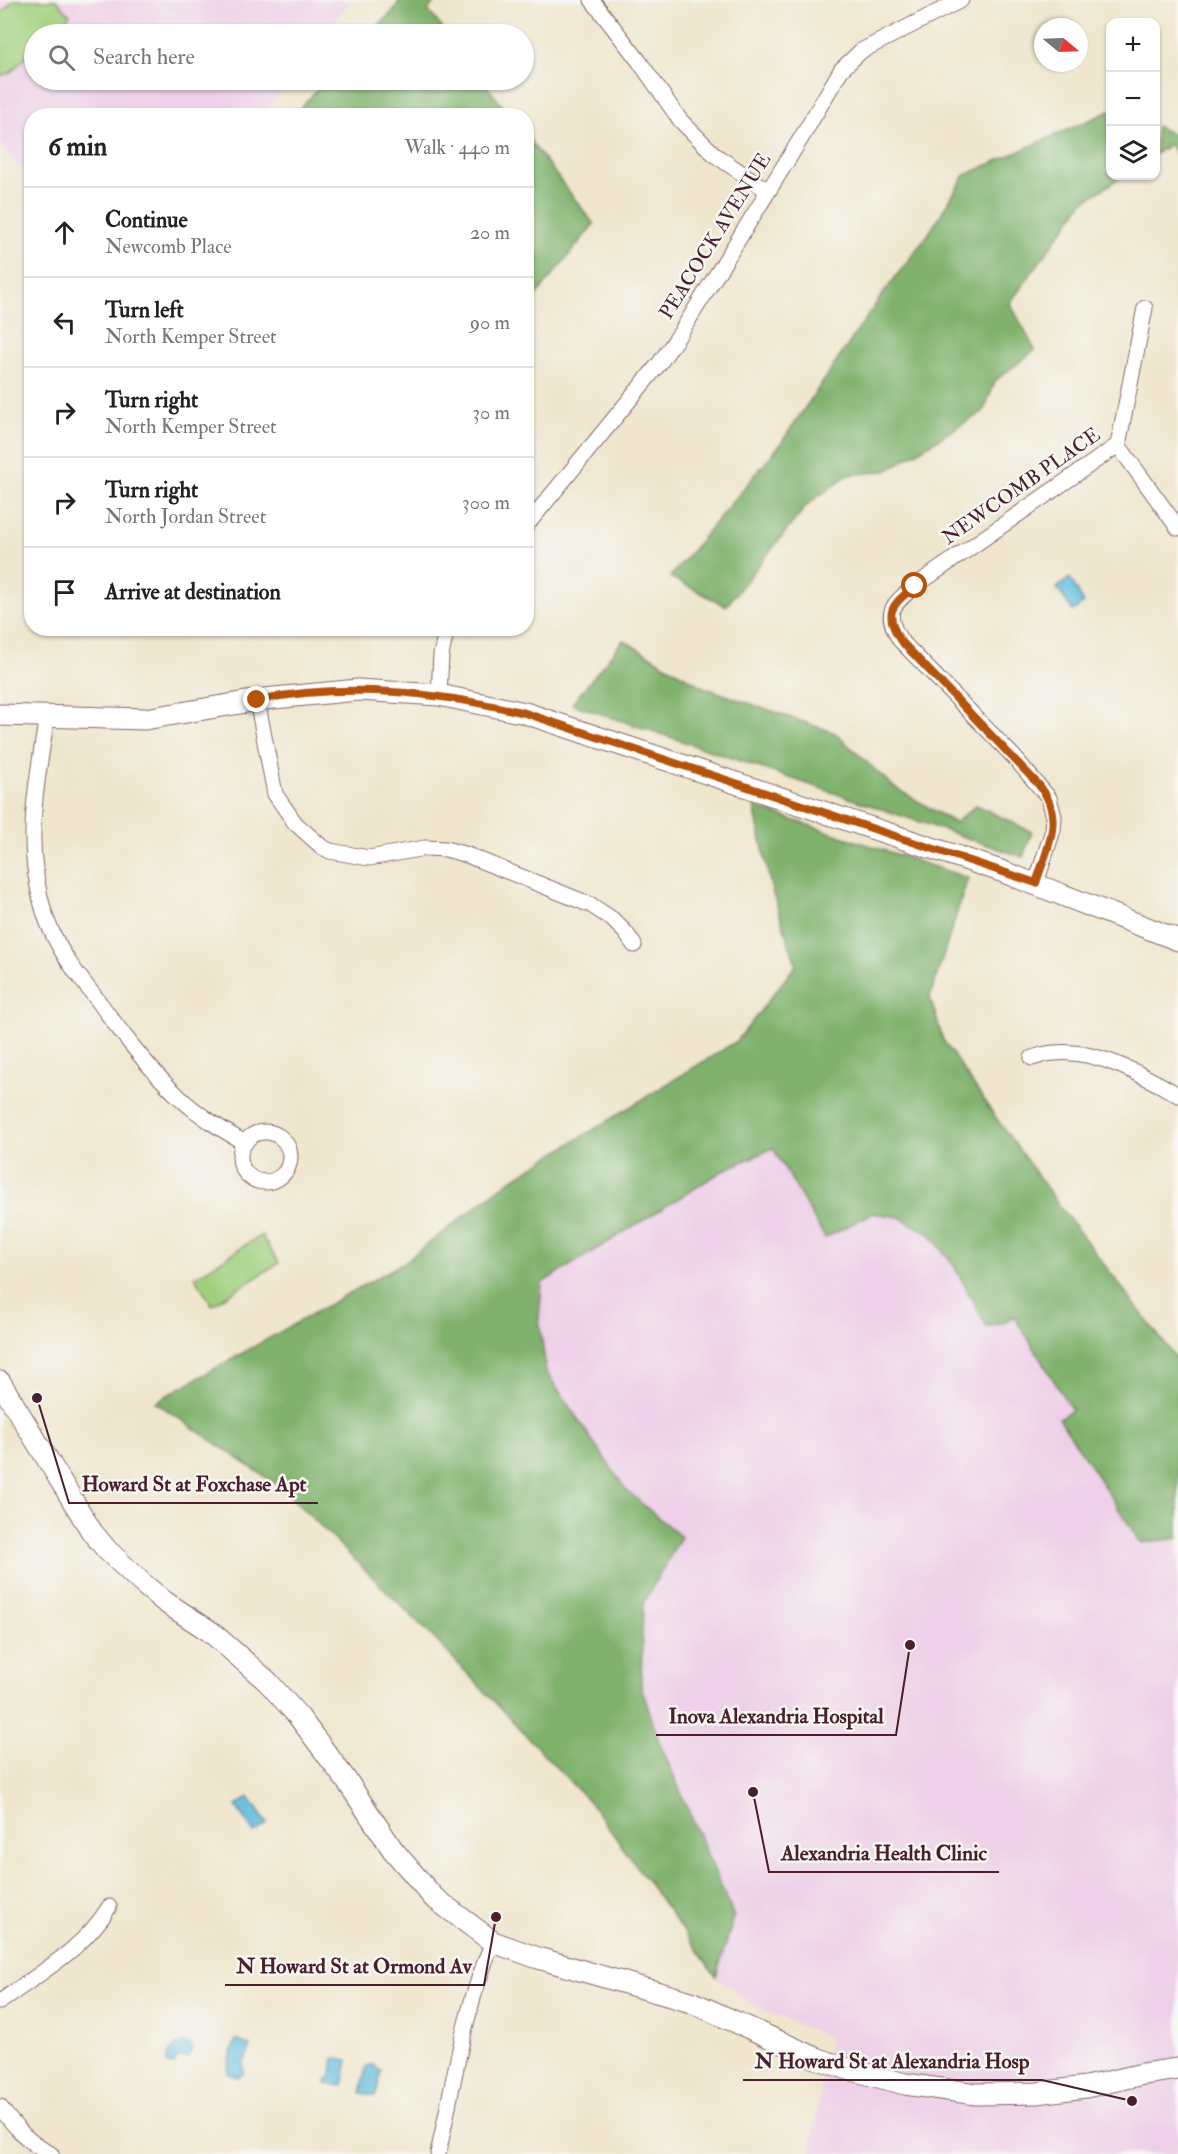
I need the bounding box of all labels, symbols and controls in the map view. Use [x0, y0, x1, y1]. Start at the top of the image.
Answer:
north arrow [1034, 18, 1088, 72]
map controls [1106, 18, 1160, 180]
button: + [1106, 18, 1160, 72]
search box [24, 24, 534, 90]
icon: search [45, 41, 78, 74]
text: Search here [93, 43, 195, 71]
button: − [1106, 72, 1160, 126]
button: layers [1106, 126, 1160, 180]
text: 6 min [48, 131, 107, 163]
text: Walk · 440 m [405, 135, 510, 160]
street label: PEACOCK AVENUE [654, 148, 776, 324]
text: Continue [105, 206, 188, 234]
icon: ahead [48, 216, 81, 249]
text: 20 m [470, 220, 510, 245]
text: Newcomb Place [105, 234, 232, 259]
text: Turn left [105, 296, 184, 324]
icon: left [48, 306, 81, 339]
text: 90 m [470, 310, 510, 335]
text: North Kemper Street [105, 324, 277, 349]
text: Turn right [105, 386, 198, 414]
icon: right [48, 396, 81, 429]
text: 30 m [472, 400, 510, 425]
text: North Kemper Street [105, 414, 277, 439]
street label: NEWCOMB PLACE [937, 422, 1105, 550]
text: Turn right [105, 476, 198, 504]
icon: right [48, 486, 81, 519]
text: 300 m [462, 490, 510, 515]
text: North Jordan Street [105, 504, 266, 529]
route start [901, 572, 927, 598]
icon: arrive [48, 576, 81, 609]
text: Arrive at destination [105, 578, 281, 606]
route end [243, 686, 269, 712]
callout: Howard St at Foxchase Apt [69, 1464, 318, 1503]
text: Howard St at Foxchase Apt [82, 1471, 307, 1498]
callout: Inova Alexandria Hospital [656, 1696, 896, 1735]
text: Inova Alexandria Hospital [668, 1703, 884, 1730]
callout: Alexandria Health Clinic [769, 1833, 999, 1872]
text: Alexandria Health Clinic [780, 1840, 988, 1867]
callout: N Howard St at Ormond Av [225, 1946, 484, 1985]
text: N Howard St at Ormond Av [235, 1953, 473, 1980]
callout: N Howard St at Alexandria Hosp [743, 2041, 1042, 2080]
text: N Howard St at Alexandria Hosp [754, 2048, 1030, 2075]

